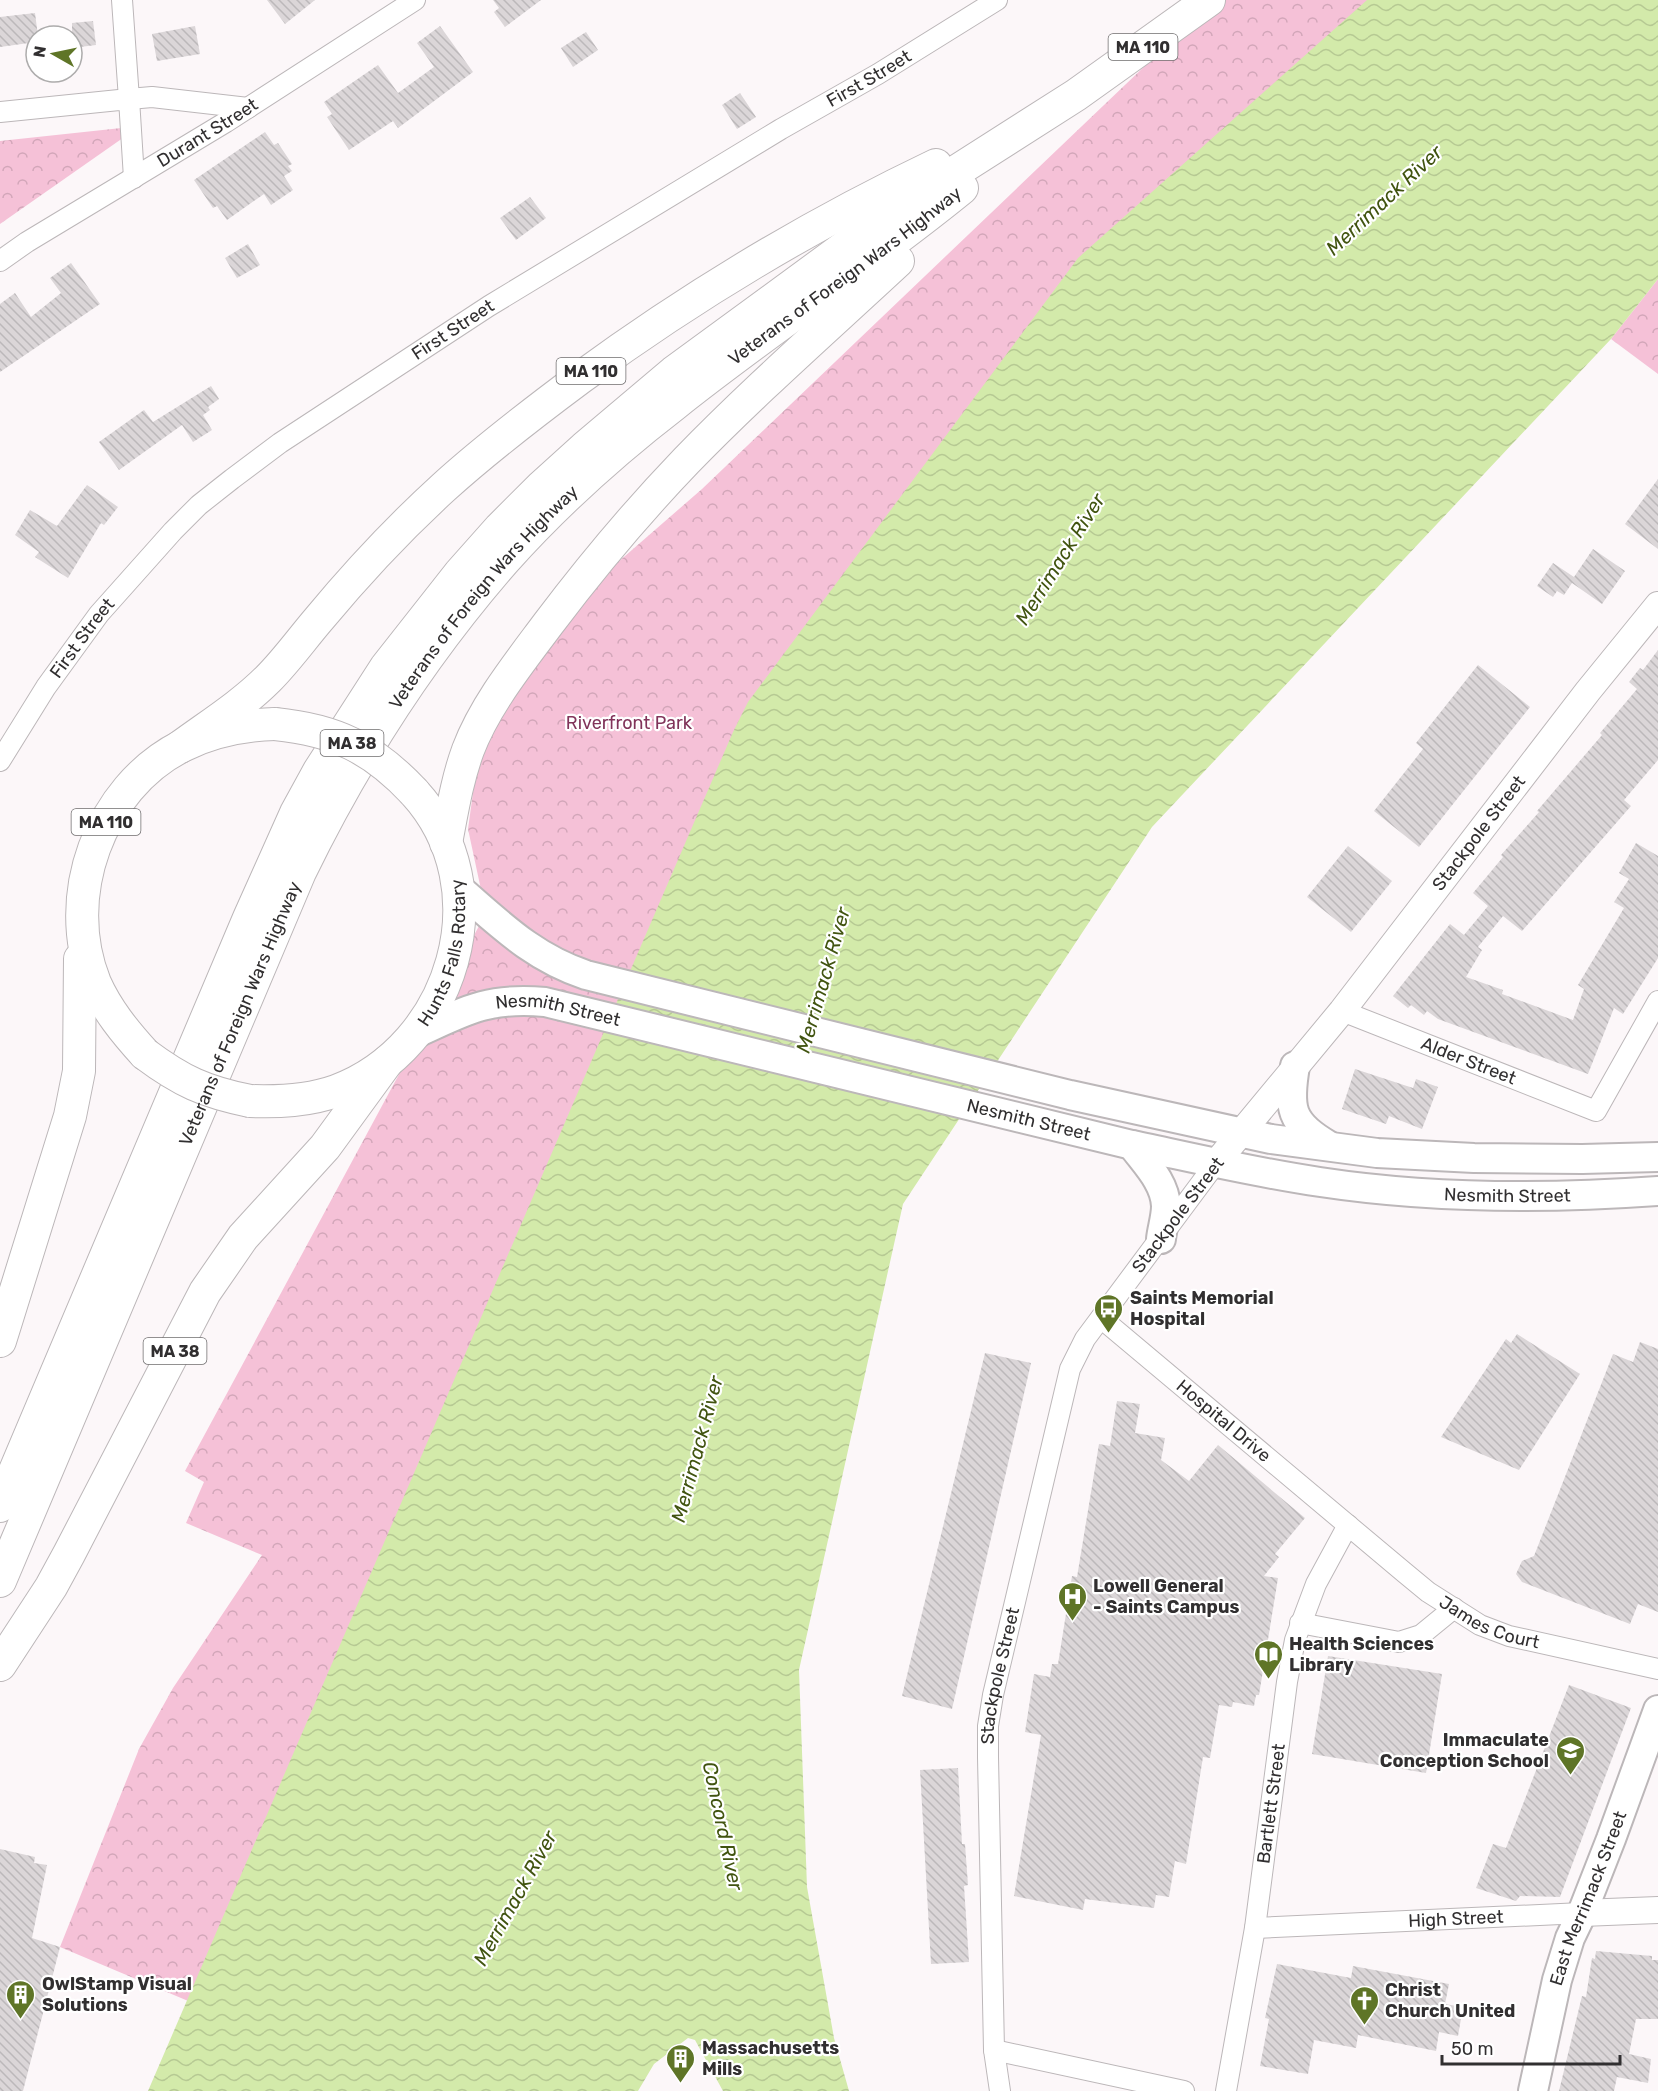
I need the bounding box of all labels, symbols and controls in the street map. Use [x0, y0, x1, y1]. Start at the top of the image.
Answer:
north arrow [24, 24, 84, 84]
road number: MA 110 [1108, 34, 1178, 60]
text: N [29, 45, 50, 59]
street label: First Street [823, 45, 915, 112]
street label: Durant Street [153, 93, 262, 172]
water label: Merrimack River [1321, 139, 1448, 260]
street label: Veterans of Foreign Wars Highway [724, 182, 966, 370]
street label: First Street [407, 295, 498, 365]
road number: MA 110 [556, 358, 626, 384]
street label: Veterans of Foreign Wars Highway [384, 480, 583, 713]
water label: Merrimack River [1010, 488, 1111, 629]
street label: First Street [45, 593, 119, 682]
park label: Riverfront Park [566, 712, 693, 734]
road number: MA 38 [320, 730, 384, 756]
street label: Stackpole Street [1428, 771, 1530, 895]
road number: MA 110 [72, 809, 140, 835]
street label: Veterans of Foreign Wars Highway [174, 878, 306, 1149]
street label: Hunts Falls Rotary [413, 878, 470, 1031]
water label: Merrimack River [791, 903, 856, 1056]
street label: Nesmith Street [494, 990, 623, 1031]
street label: Alder Street [1418, 1032, 1519, 1089]
street label: Nesmith Street [965, 1094, 1093, 1146]
street label: Stackpole Street [1127, 1153, 1229, 1277]
street label: Nesmith Street [1443, 1183, 1571, 1207]
place label: Saints Memorial Hospital [1130, 1287, 1274, 1330]
bus stop icon: Saints Memorial Hospital [1093, 1292, 1125, 1334]
road number: MA 38 [144, 1338, 207, 1364]
water label: Merrimack River [666, 1372, 728, 1525]
street label: Hospital Drive [1172, 1375, 1275, 1467]
place label: Lowell General - Saints Campus [1093, 1575, 1239, 1618]
hospital icon: Lowell General - Saints Campus [1056, 1580, 1088, 1622]
street label: James Court [1435, 1591, 1541, 1653]
street label: Stackpole Street [977, 1605, 1024, 1744]
place label: Health Sciences Library [1289, 1633, 1434, 1676]
library icon: Health Sciences Library [1252, 1638, 1284, 1680]
place label: Immaculate Conception School [1380, 1729, 1549, 1772]
school or university icon: Immaculate Conception School [1554, 1734, 1586, 1776]
street label: Bartlett Street [1252, 1742, 1290, 1865]
water label: Concord River [698, 1759, 749, 1894]
street label: East Merrimack Street [1545, 1808, 1631, 1988]
water label: Merrimack River [468, 1825, 563, 1970]
street label: High Street [1408, 1906, 1504, 1932]
place label: OwlStamp Visual Solutions [42, 1973, 192, 2016]
building icon: OwlStamp Visual Solutions [5, 1978, 37, 2020]
place label: Christ Church United [1385, 1979, 1515, 2022]
church icon: Christ Church United [1348, 1984, 1380, 2026]
scale bar [1442, 2028, 1620, 2066]
place label: Massachusetts Mills [702, 2037, 839, 2080]
text: 50 m [1451, 2038, 1494, 2060]
building icon: Massachusetts Mills [665, 2042, 697, 2084]

